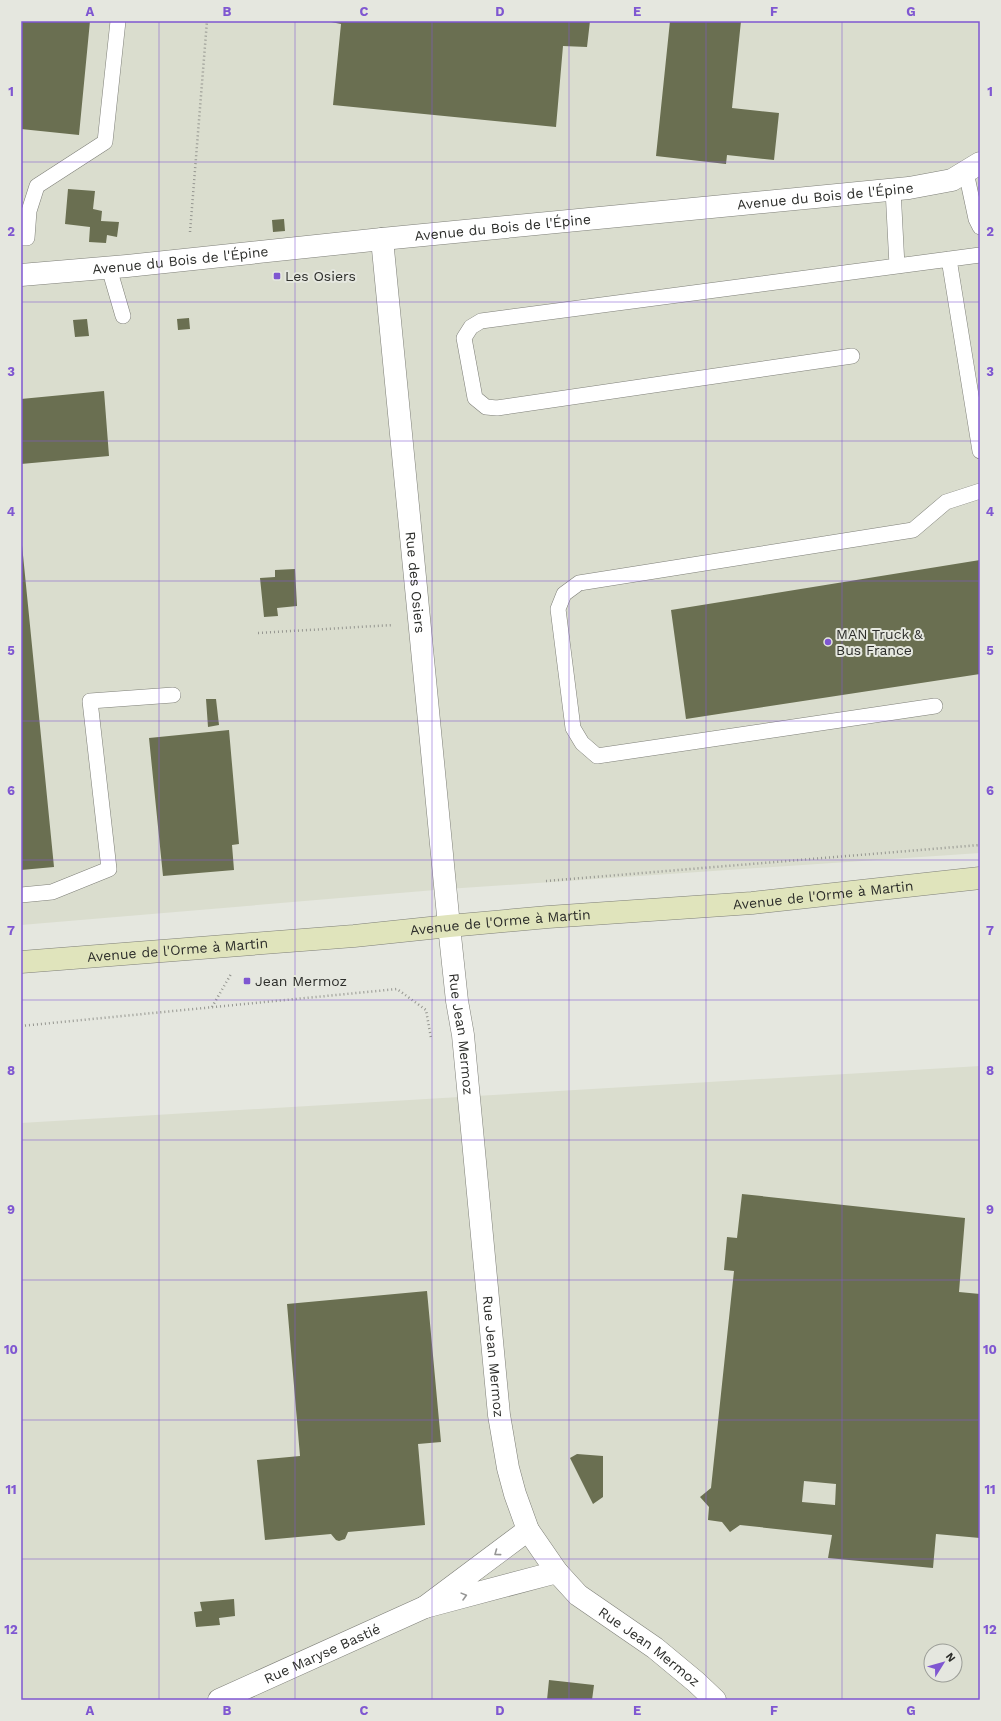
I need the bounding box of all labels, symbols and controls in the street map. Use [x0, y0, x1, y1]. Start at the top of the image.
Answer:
text: A [86, 4, 95, 19]
text: B [223, 4, 232, 19]
text: C [360, 4, 369, 19]
text: D [495, 4, 505, 19]
text: E [633, 4, 641, 19]
text: F [770, 4, 778, 19]
text: G [906, 4, 916, 19]
text: 1 [8, 84, 14, 99]
text: 1 [987, 84, 993, 99]
street label: Avenue du Bois de l'Épine [736, 179, 915, 213]
street label: Avenue du Bois de l'Épine [414, 211, 592, 244]
text: 2 [7, 224, 15, 239]
text: 2 [986, 224, 994, 239]
street label: Avenue du Bois de l'Épine [92, 243, 269, 277]
place label: Les Osiers [285, 268, 356, 284]
marker: Les Osiers [272, 271, 282, 281]
text: 3 [7, 364, 15, 379]
text: 3 [986, 364, 994, 379]
text: 4 [7, 504, 16, 519]
text: 4 [986, 504, 995, 519]
street label: Rue des Osiers [403, 531, 428, 634]
place label: MAN Truck & Bus France [836, 626, 923, 658]
marker: MAN Truck & Bus France [823, 637, 833, 647]
text: 5 [7, 643, 15, 658]
text: 5 [986, 643, 994, 658]
text: 6 [7, 783, 15, 798]
text: 6 [986, 783, 994, 798]
street label: Avenue de l'Orme à Martin [732, 877, 914, 912]
street label: Avenue de l'Orme à Martin [409, 906, 591, 938]
text: 7 [7, 923, 15, 938]
text: 7 [986, 923, 994, 938]
street label: Avenue de l'Orme à Martin [87, 935, 269, 965]
street label: Rue Jean Mermoz [446, 972, 477, 1095]
place label: Jean Mermoz [255, 973, 347, 989]
marker: Jean Mermoz [242, 976, 252, 986]
text: 8 [7, 1063, 15, 1078]
text: 8 [986, 1063, 994, 1078]
text: 9 [7, 1202, 15, 1217]
text: 9 [986, 1202, 994, 1217]
street label: Rue Jean Mermoz [480, 1295, 507, 1418]
text: 10 [4, 1342, 18, 1357]
text: 10 [983, 1342, 997, 1357]
text: 11 [5, 1482, 17, 1497]
text: 11 [984, 1482, 996, 1497]
one-way arrow [494, 1548, 501, 1556]
one-way arrow [460, 1593, 467, 1601]
street label: Rue Jean Mermoz [595, 1604, 703, 1690]
street label: Rue Maryse Bastié [261, 1620, 383, 1687]
text: 12 [4, 1622, 18, 1637]
text: 12 [983, 1622, 997, 1637]
north arrow [923, 1643, 963, 1683]
text: N [943, 1650, 958, 1664]
text: A [86, 1703, 95, 1718]
text: B [223, 1703, 232, 1718]
text: C [360, 1703, 369, 1718]
text: D [495, 1703, 505, 1718]
text: E [633, 1703, 641, 1718]
text: F [770, 1703, 778, 1718]
text: G [906, 1703, 916, 1718]

